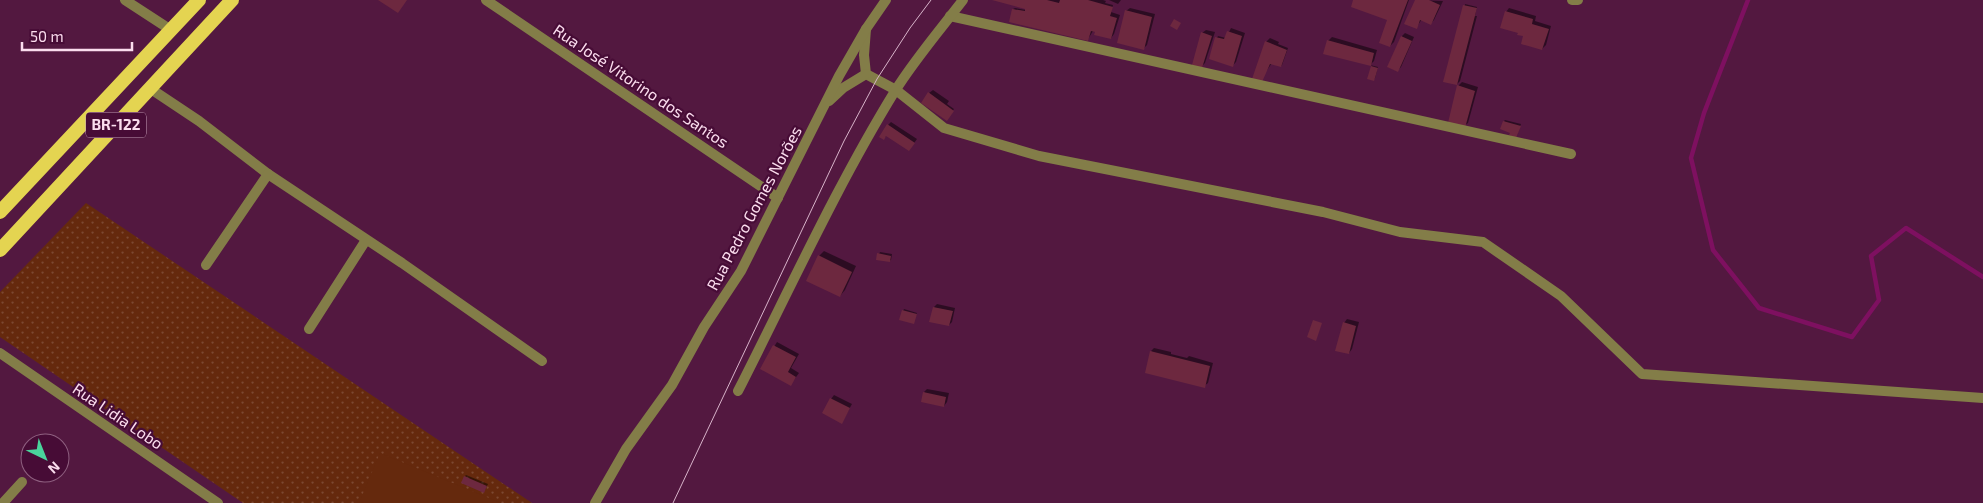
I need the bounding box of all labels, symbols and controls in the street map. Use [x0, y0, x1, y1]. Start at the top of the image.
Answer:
scale bar [22, 20, 132, 52]
street label: Rua José Vitorino dos Santos [550, 20, 732, 151]
text: 50 m [30, 27, 64, 45]
road number: BR-122 [86, 112, 146, 138]
street label: Rua Pedro Gomes Norões [702, 122, 805, 293]
street label: Rua Lidia Lobo [70, 378, 167, 453]
north arrow [20, 433, 70, 483]
text: N [45, 458, 64, 478]

